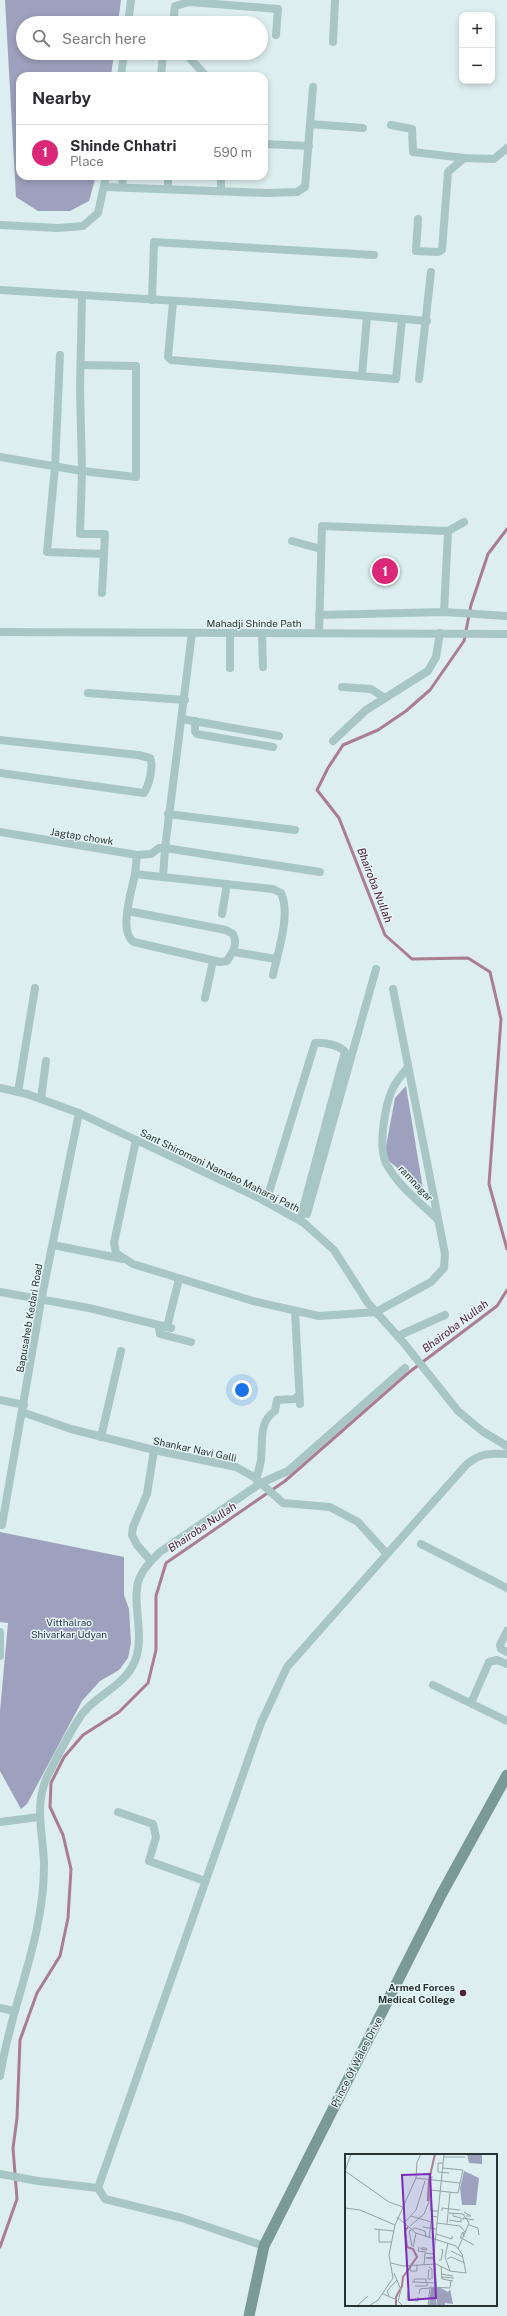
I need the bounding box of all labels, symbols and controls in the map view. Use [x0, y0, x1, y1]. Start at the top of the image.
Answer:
map controls [459, 12, 495, 84]
button: + [459, 12, 495, 48]
search box [16, 16, 268, 60]
icon: search [30, 27, 52, 49]
text: Search here [62, 30, 146, 47]
button: − [459, 48, 495, 84]
text: Nearby [32, 88, 91, 108]
text: Shinde Chhatri [70, 137, 176, 154]
text: 1 [42, 145, 48, 160]
text: 590 m [213, 145, 252, 160]
text: Place [70, 154, 104, 169]
pin: 1 [372, 556, 398, 586]
street label: Mahadji Shinde Path [206, 617, 302, 629]
street label: Jagtap chowk [50, 825, 115, 847]
water label: Bhairoba Nullah [355, 846, 395, 924]
street label: Sant Shiromani Namdeo Maharaj Path [138, 1126, 302, 1214]
street label: ramnagar [396, 1163, 436, 1204]
street label: Bapusaheb Kedari Road [13, 1262, 45, 1373]
water label: Bhairoba Nullah [420, 1297, 490, 1355]
your location [232, 1380, 252, 1400]
street label: Shankar Navi Galli [152, 1434, 238, 1464]
water label: Bhairoba Nullah [166, 1500, 238, 1554]
park label: Vitthalrao Shivarkar Udyan [31, 1616, 107, 1640]
place label: Armed Forces Medical College [378, 1981, 455, 2005]
marker: Armed Forces Medical College [458, 1988, 468, 1998]
street label: Prince Of Wales Drive [328, 2014, 384, 2109]
inset map [345, 2154, 497, 2306]

